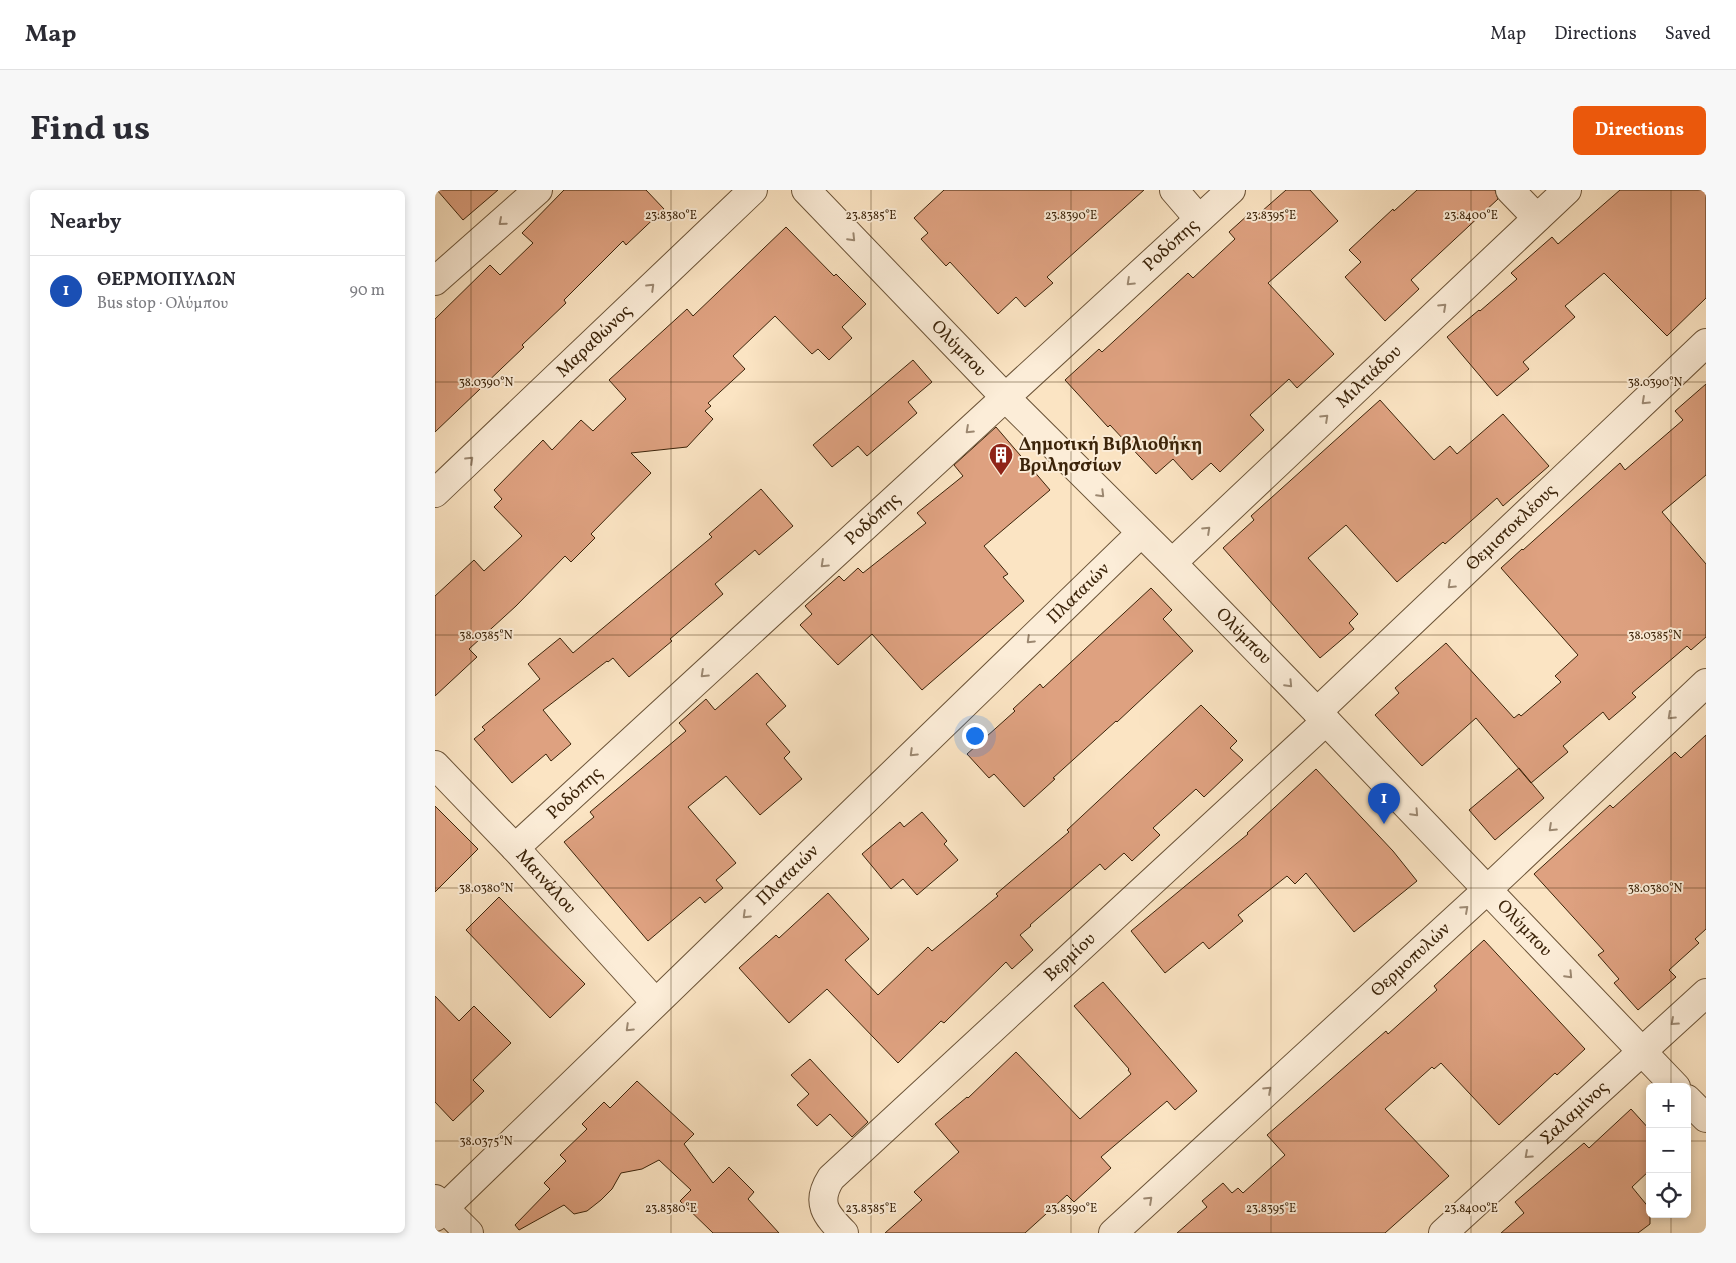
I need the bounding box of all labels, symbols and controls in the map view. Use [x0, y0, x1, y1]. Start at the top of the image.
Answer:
text: Map [25, 18, 76, 52]
text: Map [1490, 22, 1526, 47]
text: Directions [1554, 22, 1637, 47]
text: Saved [1665, 22, 1711, 47]
text: Find us [30, 106, 150, 154]
button: Directions [1573, 106, 1706, 155]
text: Nearby [50, 208, 121, 237]
text: 23.8380°E [645, 208, 697, 224]
text: 23.8385°E [846, 208, 896, 224]
text: 23.8390°E [1045, 208, 1097, 224]
text: 23.8395°E [1246, 208, 1296, 224]
text: 23.8400°E [1444, 208, 1498, 224]
street label: Ροδόπης [1138, 213, 1204, 277]
one-way arrow [498, 216, 507, 225]
one-way arrow [846, 232, 855, 241]
text: ΘΕΡΜΟΠΥΛΩΝ [97, 267, 236, 293]
one-way arrow [1127, 276, 1136, 285]
text: 1 [63, 280, 69, 302]
text: 90 m [349, 280, 385, 302]
one-way arrow [646, 284, 655, 293]
text: Bus stop · Ολύμπου [97, 293, 228, 315]
street label: Μαραθώνος [551, 299, 638, 383]
one-way arrow [1438, 304, 1447, 313]
street label: Ολύμπου [925, 315, 992, 383]
street label: Μιλτιάδου [1331, 340, 1407, 414]
text: 38.0390°N [459, 375, 513, 391]
text: 38.0390°N [1628, 375, 1682, 391]
one-way arrow [1642, 395, 1651, 404]
one-way arrow [1320, 415, 1329, 424]
one-way arrow [966, 425, 975, 434]
place label: Δημοτική Βιβλιοθήκη Βριλησσίων [1019, 433, 1202, 479]
building icon: Δημοτική Βιβλιοθήκη Βριλησσίων [988, 442, 1014, 476]
one-way arrow [465, 457, 474, 466]
street label: Θεμιστοκλέους [1461, 478, 1562, 577]
street label: Ροδόπης [840, 487, 906, 551]
one-way arrow [1095, 488, 1104, 497]
one-way arrow [1201, 527, 1210, 536]
street label: Πλαταιών [1042, 557, 1116, 630]
one-way arrow [820, 558, 829, 567]
one-way arrow [1447, 579, 1456, 588]
street label: Ολύμπου [1210, 602, 1277, 670]
text: 38.0385°N [459, 628, 513, 644]
text: 38.0385°N [1628, 628, 1682, 644]
one-way arrow [1027, 634, 1036, 643]
one-way arrow [701, 668, 710, 677]
one-way arrow [1284, 678, 1293, 687]
one-way arrow [1667, 710, 1676, 719]
your location [962, 723, 988, 749]
one-way arrow [910, 747, 919, 756]
street label: Ροδόπης [541, 761, 608, 825]
pin: 1 [1368, 783, 1400, 824]
one-way arrow [1409, 807, 1418, 816]
one-way arrow [1549, 822, 1558, 831]
street label: Πλαταιών [751, 839, 825, 912]
street label: Μαινάλου [510, 844, 582, 920]
text: 38.0380°N [459, 881, 513, 897]
text: 38.0380°N [1628, 881, 1682, 897]
street label: Ολύμπου [1491, 894, 1558, 962]
one-way arrow [1460, 906, 1469, 915]
one-way arrow [743, 909, 752, 918]
street label: Θερμοπυλών [1365, 917, 1456, 1003]
street label: Βερμίου [1039, 927, 1101, 988]
one-way arrow [1563, 970, 1572, 979]
one-way arrow [1670, 1016, 1679, 1025]
one-way arrow [626, 1022, 635, 1031]
street label: Σαλαμίνος [1535, 1075, 1614, 1151]
map controls [1646, 1083, 1691, 1218]
button: + [1646, 1083, 1691, 1128]
one-way arrow [1263, 1087, 1272, 1096]
button: − [1646, 1128, 1691, 1173]
text: 38.0375°N [459, 1134, 513, 1150]
one-way arrow [1525, 1149, 1534, 1158]
button: locate [1646, 1173, 1691, 1218]
one-way arrow [1143, 1197, 1152, 1206]
text: 23.8380°E [645, 1201, 697, 1217]
text: 23.8385°E [846, 1201, 896, 1217]
text: 23.8390°E [1045, 1201, 1097, 1217]
text: 23.8395°E [1246, 1201, 1296, 1217]
text: 23.8400°E [1444, 1201, 1498, 1217]

